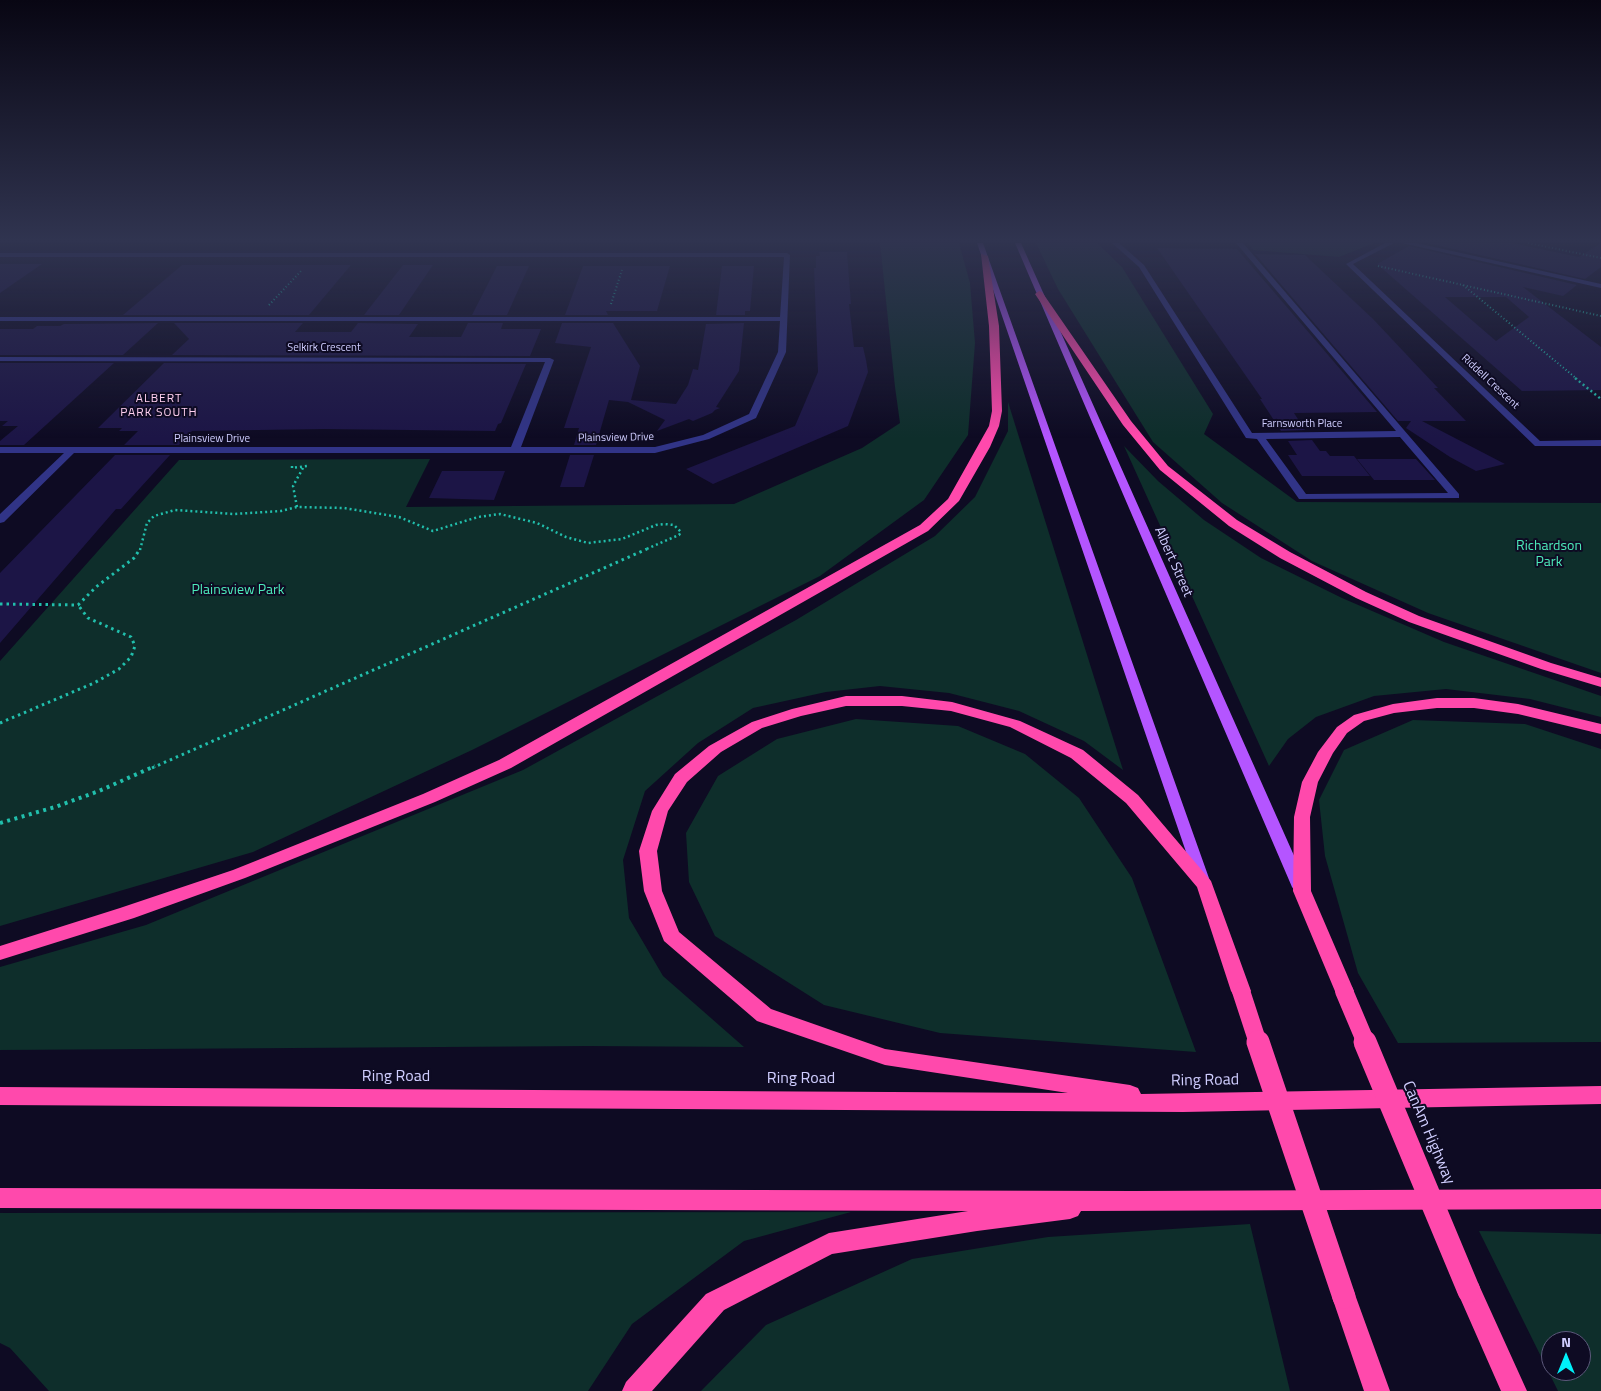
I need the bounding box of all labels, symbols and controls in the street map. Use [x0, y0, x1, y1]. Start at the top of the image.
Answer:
street label: Selkirk Crescent [287, 341, 361, 355]
street label: Riddell Crescent [1458, 352, 1522, 412]
district label: ALBERT PARK SOUTH [119, 392, 199, 420]
street label: Farnsworth Place [1262, 417, 1342, 431]
street label: Plainsview Drive [578, 431, 654, 445]
street label: Plainsview Drive [174, 432, 250, 446]
street label: Albert Street [1150, 524, 1196, 600]
park label: Richardson Park [1516, 539, 1582, 572]
park label: Plainsview Park [192, 583, 284, 599]
street label: Ring Road [362, 1067, 430, 1087]
street label: Ring Road [767, 1069, 835, 1089]
street label: Ring Road [1171, 1071, 1239, 1091]
street label: CanAm Highway [1398, 1078, 1458, 1188]
north arrow [1541, 1331, 1591, 1381]
text: N [1561, 1331, 1571, 1352]

